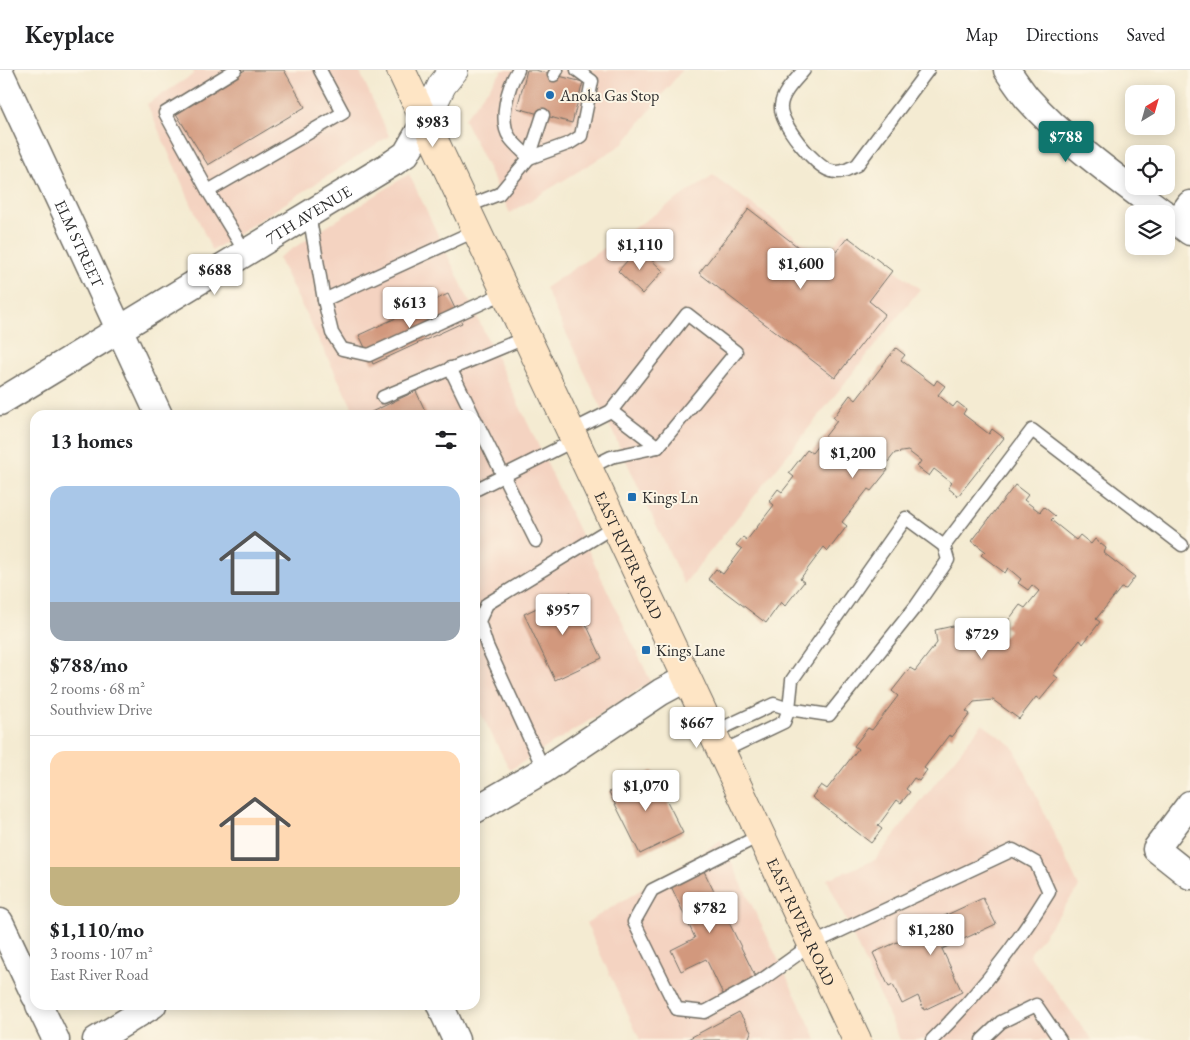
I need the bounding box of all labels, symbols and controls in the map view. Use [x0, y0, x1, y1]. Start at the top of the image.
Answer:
text: Keyplace [25, 19, 114, 50]
text: Map [966, 23, 998, 46]
text: Directions [1026, 23, 1098, 46]
text: Saved [1126, 23, 1165, 46]
place label: Anoka Gas Stop [559, 85, 659, 106]
north arrow [1125, 85, 1175, 135]
map controls [1125, 85, 1175, 255]
marker: Anoka Gas Stop [544, 89, 556, 101]
pin: $983 [403, 106, 463, 148]
text: $983 [417, 111, 449, 132]
pin: $788 [1036, 121, 1096, 163]
text: $788 [1050, 126, 1082, 147]
button: locate [1125, 145, 1175, 195]
street label: 7TH AVENUE [262, 180, 355, 249]
street label: ELM STREET [50, 196, 109, 291]
button: layers [1125, 205, 1175, 255]
pin: $1,110 [599, 228, 681, 271]
text: $1,110 [617, 234, 663, 255]
pin: $1,600 [760, 248, 842, 290]
text: $1,600 [778, 253, 824, 274]
pin: $688 [185, 254, 245, 296]
text: $688 [199, 259, 231, 280]
pin: $613 [380, 286, 440, 329]
text: $613 [394, 292, 426, 313]
icon: filters [432, 426, 460, 454]
text: 13 homes [50, 427, 133, 454]
pin: $1,200 [812, 436, 894, 479]
text: $1,200 [830, 442, 876, 463]
place label: Kings Ln [642, 487, 699, 508]
street label: EAST RIVER ROAD [590, 488, 668, 622]
marker: Kings Ln [626, 491, 638, 503]
icon: home [210, 518, 300, 608]
pin: $957 [533, 594, 593, 636]
text: $957 [547, 599, 579, 620]
pin: $729 [952, 618, 1012, 660]
text: $729 [966, 623, 998, 644]
place label: Kings Lane [656, 640, 725, 661]
marker: Kings Lane [640, 644, 652, 656]
text: $788/mo [50, 651, 128, 678]
text: 2 rooms · 68 m² [50, 678, 145, 699]
text: Southview Drive [50, 699, 152, 720]
pin: $667 [667, 706, 727, 749]
text: $667 [681, 712, 713, 733]
pin: $1,070 [605, 770, 687, 812]
text: $1,070 [623, 775, 669, 796]
icon: home [210, 784, 300, 874]
street label: EAST RIVER ROAD [762, 854, 840, 989]
pin: $782 [680, 892, 740, 934]
text: $782 [694, 897, 726, 918]
pin: $1,280 [890, 914, 972, 956]
text: $1,110/mo [50, 916, 144, 943]
text: $1,280 [908, 919, 954, 940]
text: 3 rooms · 107 m² [50, 943, 153, 964]
text: East River Road [50, 964, 149, 985]

